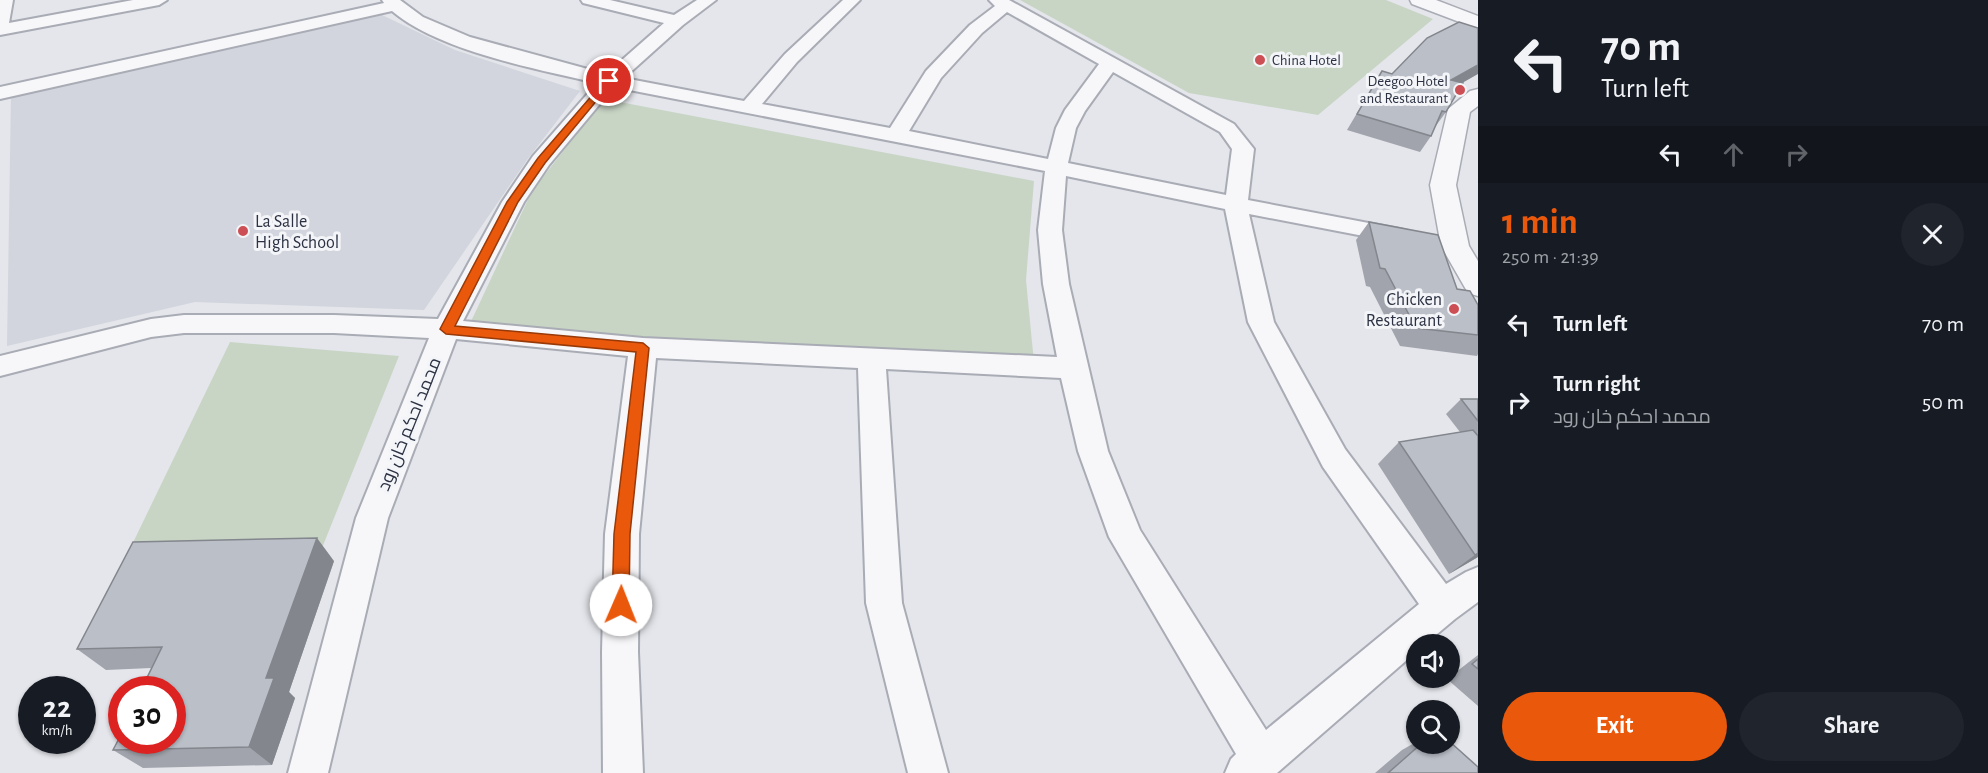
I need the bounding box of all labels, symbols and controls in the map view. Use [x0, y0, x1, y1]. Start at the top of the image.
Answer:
icon: left [1502, 24, 1580, 102]
text: 70 m [1601, 26, 1681, 68]
marker: China Hotel [1253, 53, 1267, 67]
place label: China Hotel [1272, 53, 1341, 68]
pin [583, 55, 634, 106]
icon: arrive [592, 64, 625, 97]
place label: Deegoo Hotel and Restaurant [1360, 74, 1448, 106]
text: Turn left [1601, 75, 1689, 102]
marker: Deegoo Hotel and Restaurant [1453, 83, 1467, 97]
icon: left [1654, 138, 1687, 171]
icon: ahead [1717, 138, 1750, 171]
icon: right [1780, 138, 1813, 171]
button: close [1901, 203, 1964, 266]
text: 1 min [1502, 204, 1578, 240]
place label: La Salle High School [255, 213, 339, 252]
marker: La Salle High School [236, 224, 250, 238]
text: 250 m · 21:39 [1502, 247, 1599, 267]
place label: Chicken Restaurant [1366, 291, 1442, 330]
marker: Chicken Restaurant [1447, 302, 1461, 316]
icon: left [1502, 308, 1535, 341]
text: Turn left [1553, 313, 1627, 335]
text: 70 m [1922, 313, 1964, 335]
street label: محمد احكم خان رود [375, 355, 447, 494]
text: Turn right [1553, 373, 1640, 395]
icon: right [1502, 386, 1535, 419]
text: 50 m [1922, 391, 1964, 413]
text: محمد احكم خان رود [1553, 407, 1711, 427]
position arrow [589, 573, 653, 637]
map controls [1406, 634, 1460, 754]
button: sound [1406, 634, 1460, 688]
speed limit sign: 30 [108, 676, 186, 754]
button: Exit [1502, 692, 1727, 761]
button: Share [1739, 692, 1964, 761]
text: 22 [43, 693, 71, 723]
button: search [1406, 700, 1460, 754]
text: km/h [42, 723, 72, 738]

